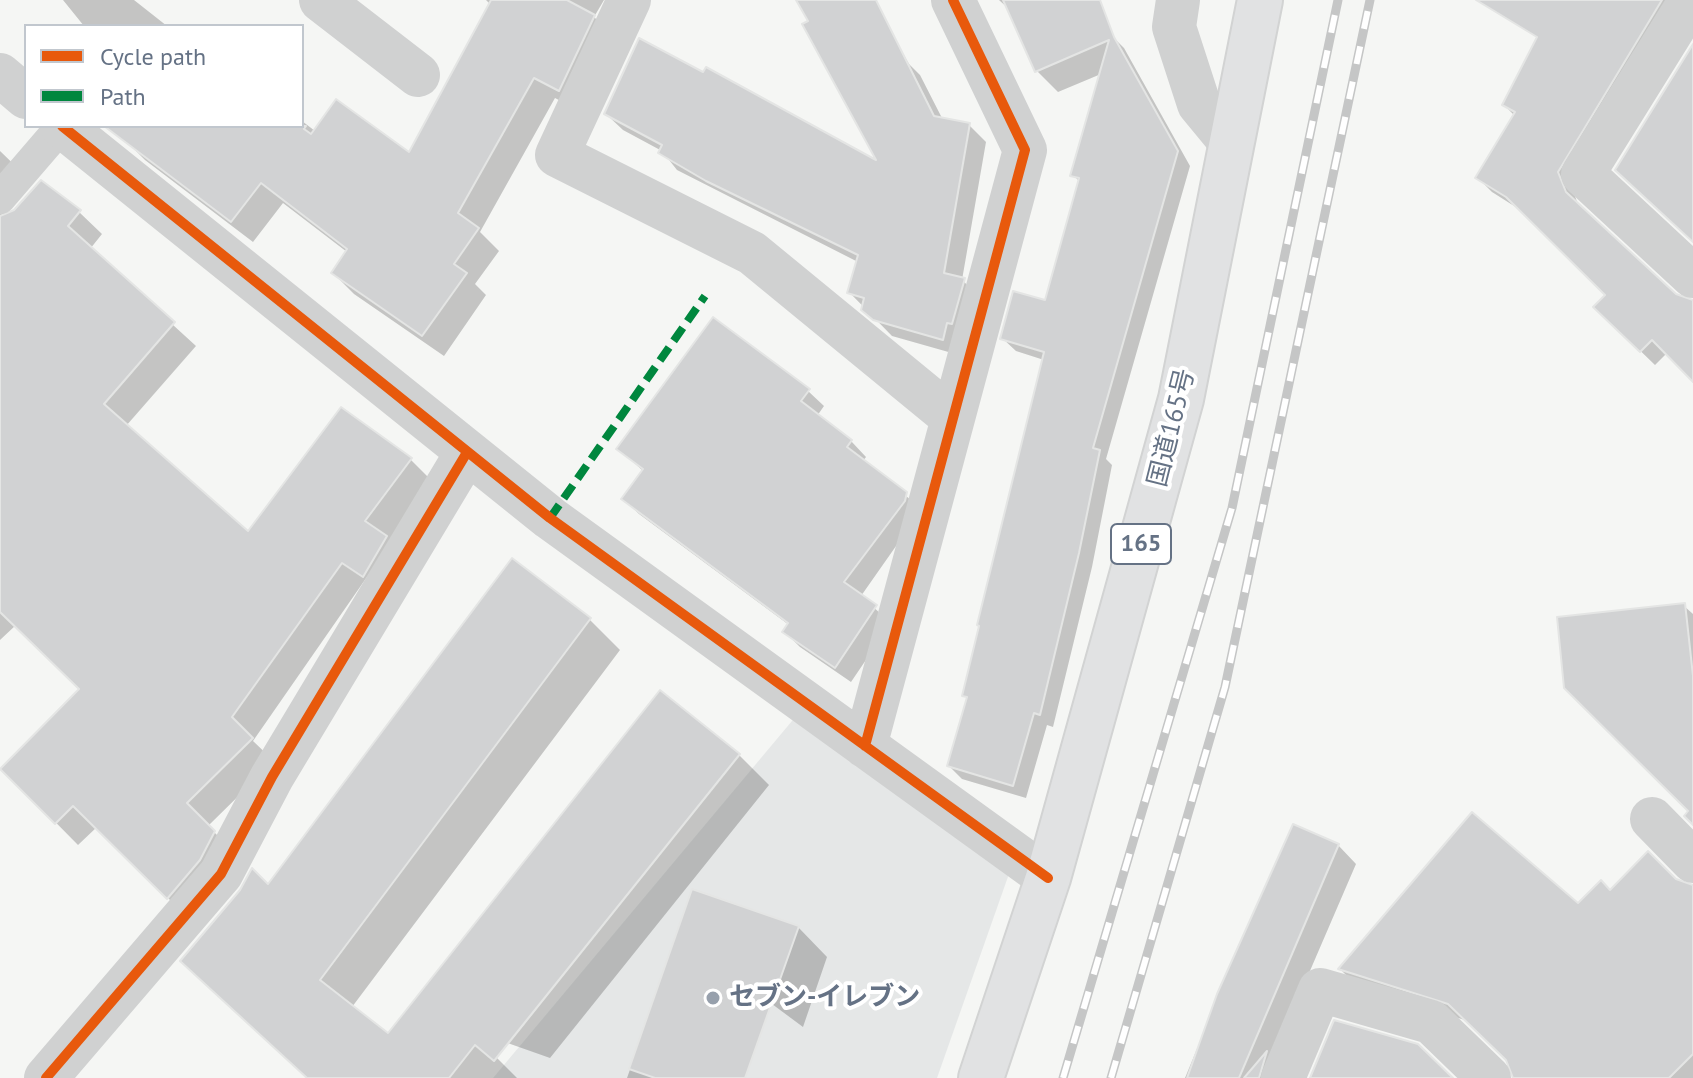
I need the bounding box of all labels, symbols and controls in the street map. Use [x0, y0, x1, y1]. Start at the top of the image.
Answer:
legend [24, 24, 304, 128]
text: Cycle path [100, 41, 206, 72]
text: Path [100, 81, 146, 112]
street label: 国道165号 [1142, 366, 1202, 490]
road number: 165 [1111, 524, 1171, 564]
place label: セブン-イレブン [729, 982, 920, 1014]
marker: セブン-イレブン [704, 989, 722, 1007]

